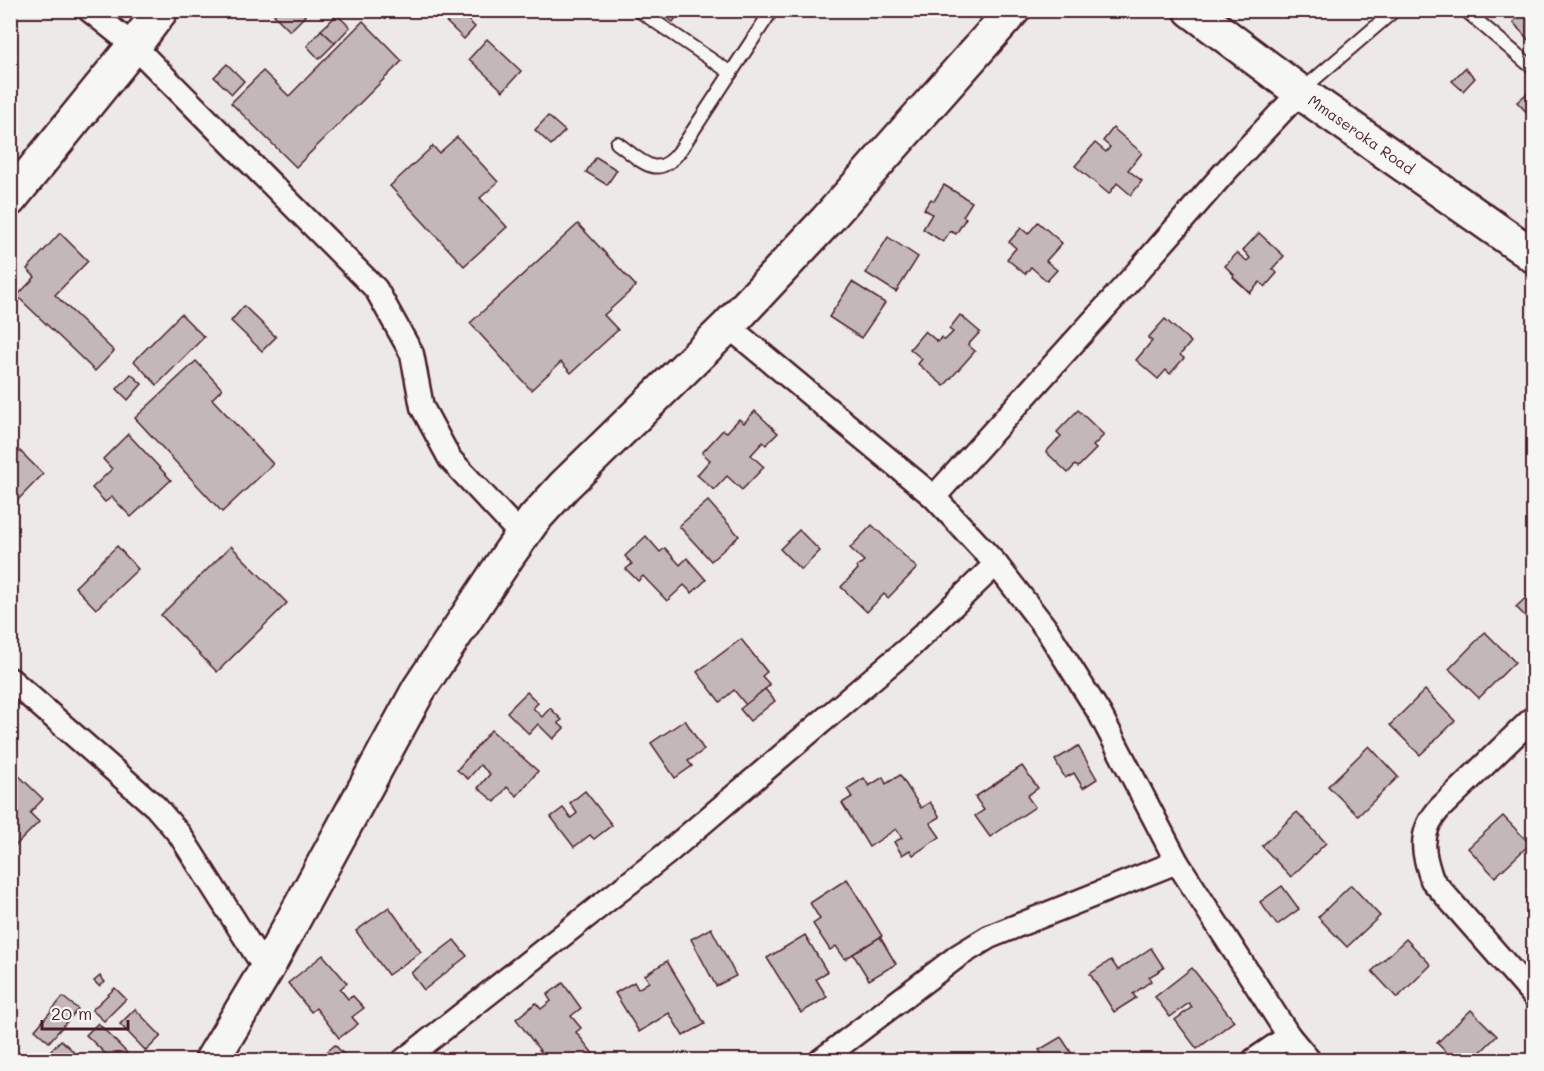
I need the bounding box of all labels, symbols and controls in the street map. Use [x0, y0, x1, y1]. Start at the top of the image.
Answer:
street label: Mmaseroka Road [1304, 90, 1419, 178]
scale bar [42, 993, 128, 1031]
text: 20 m [51, 1001, 92, 1025]

